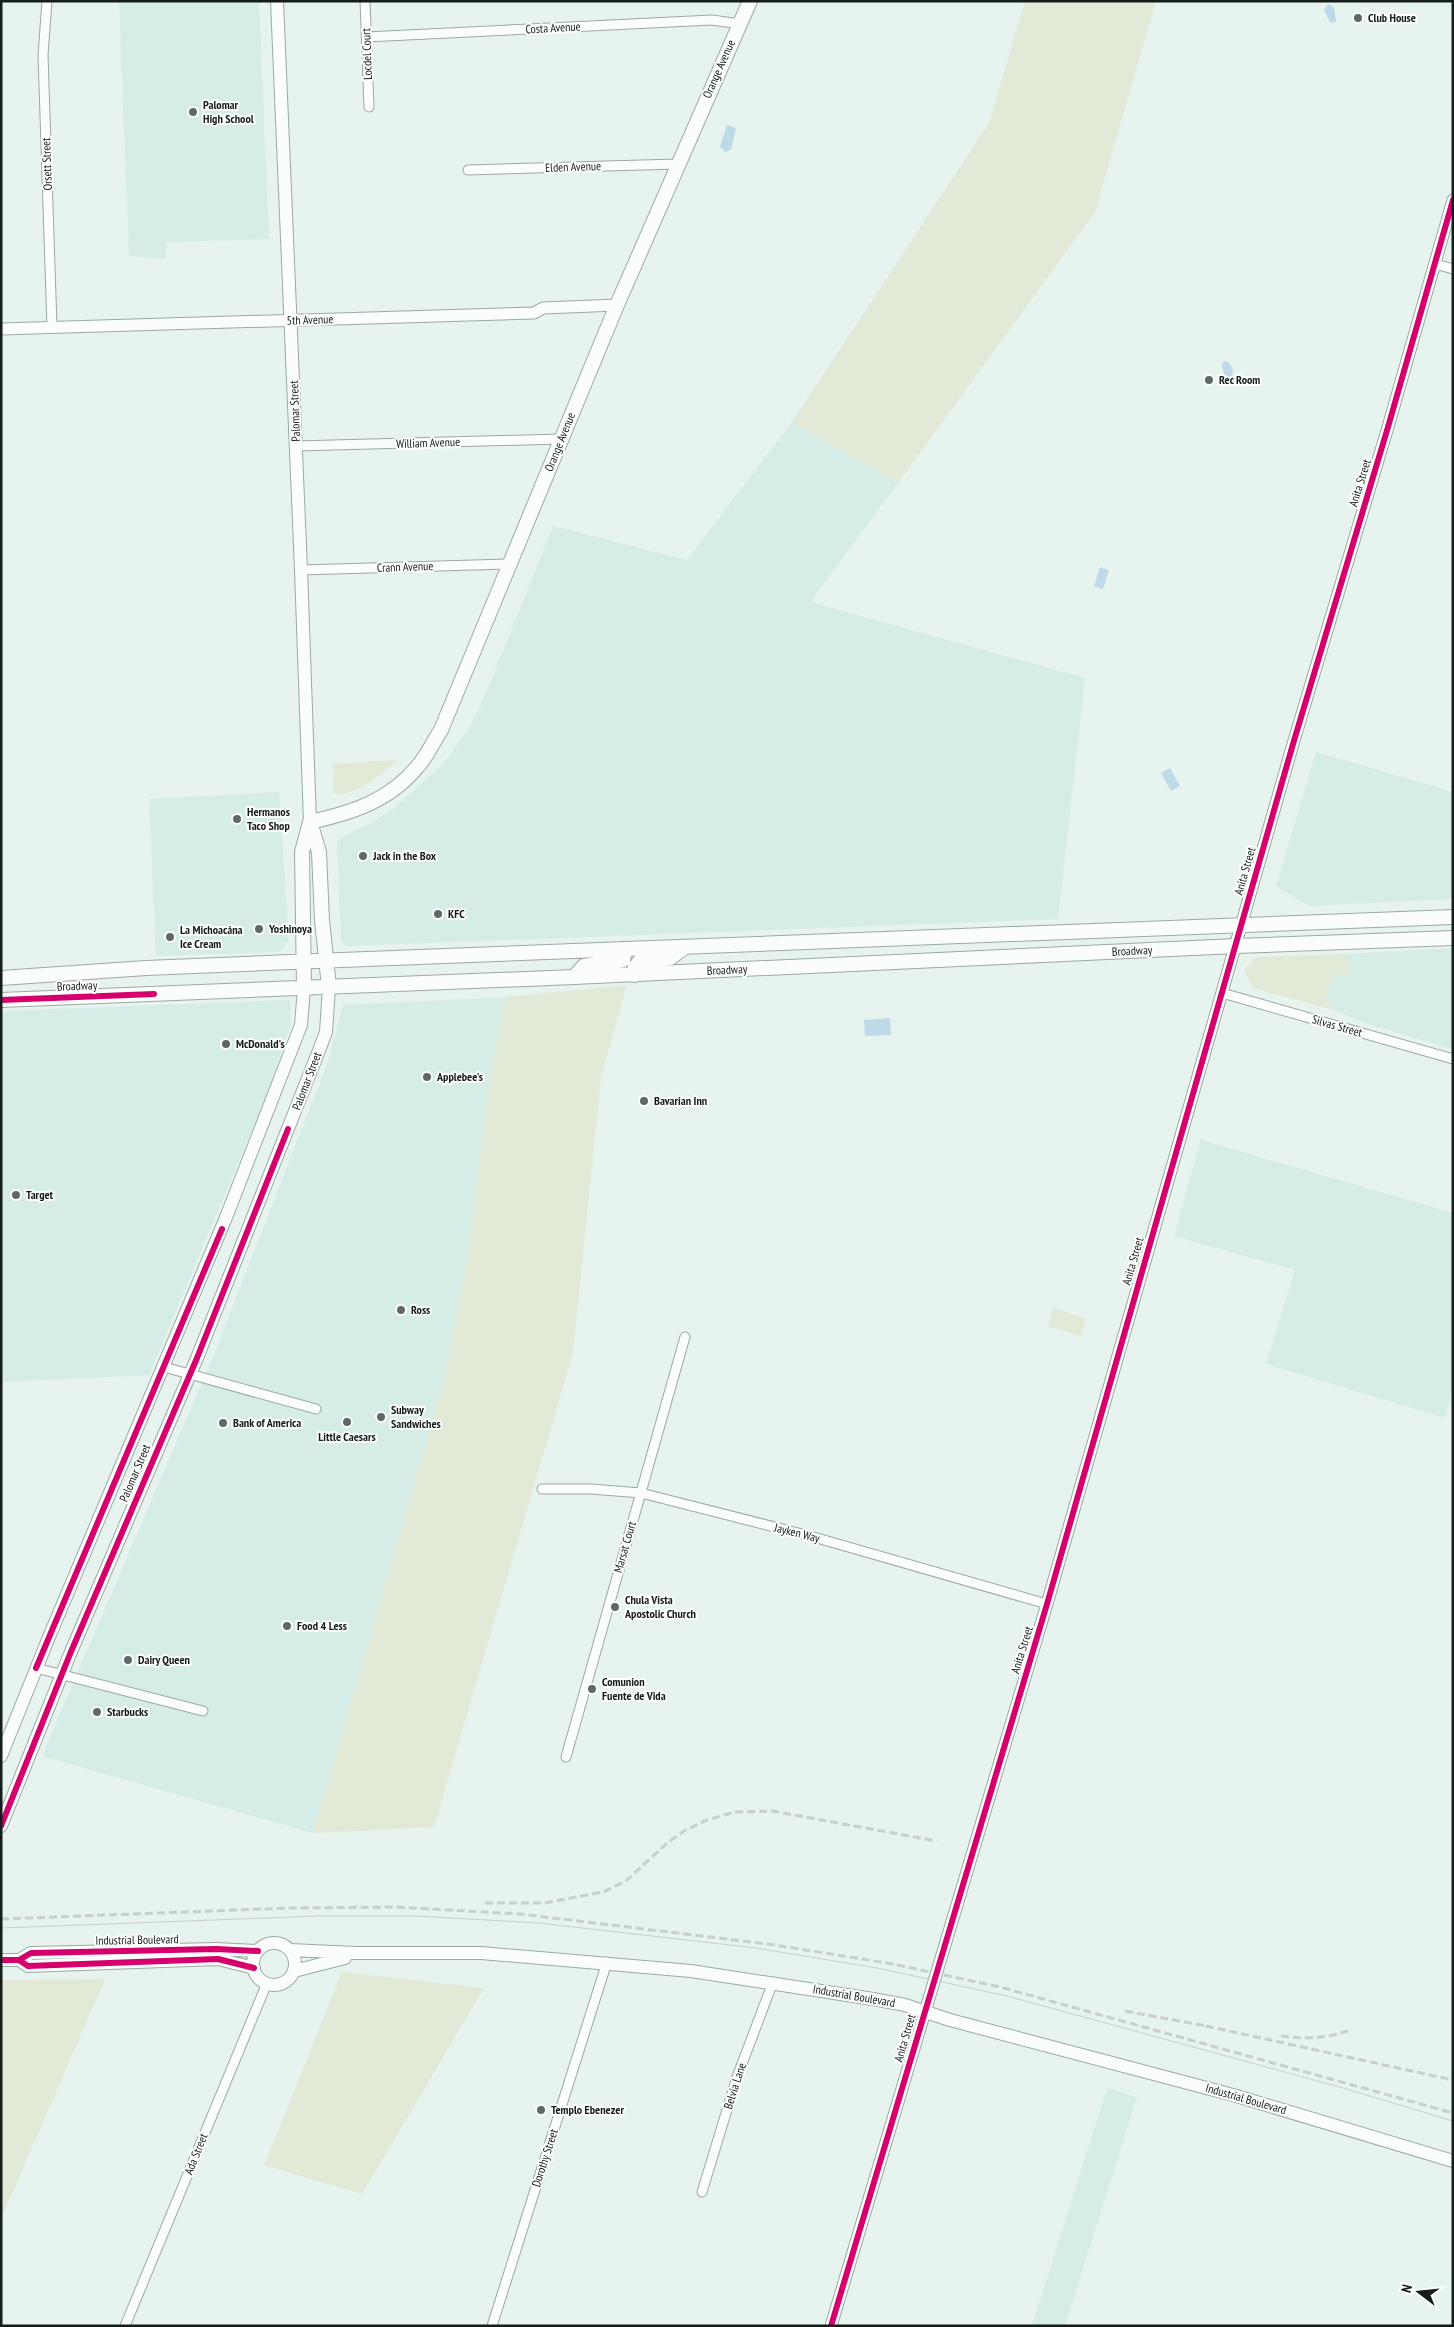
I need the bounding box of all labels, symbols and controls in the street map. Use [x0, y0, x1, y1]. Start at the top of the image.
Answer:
place label: Club House [1368, 10, 1416, 25]
marker: Club House [1352, 12, 1364, 24]
street label: Costa Avenue [525, 19, 581, 36]
street label: Locdel Court [358, 27, 375, 80]
street label: Orange Avenue [699, 37, 738, 100]
place label: Palomar High School [203, 97, 254, 126]
marker: Palomar High School [187, 106, 199, 118]
street label: Orsett Street [38, 137, 55, 191]
street label: Elden Avenue [545, 158, 601, 175]
street label: 5th Avenue [286, 311, 334, 328]
place label: Rec Room [1219, 372, 1260, 387]
marker: Rec Room [1203, 374, 1215, 386]
street label: Palomar Street [286, 380, 303, 442]
street label: Orange Avenue [541, 410, 578, 474]
street label: William Avenue [396, 434, 460, 451]
street label: Anita Street [1345, 457, 1374, 508]
street label: Crann Avenue [376, 558, 434, 575]
place label: Hermanos Taco Shop [247, 804, 290, 833]
marker: Hermanos Taco Shop [231, 813, 243, 825]
street label: Anita Street [1231, 845, 1259, 897]
place label: Jack in the Box [372, 848, 437, 863]
marker: Jack in the Box [357, 850, 369, 862]
place label: KFC [448, 906, 465, 921]
marker: KFC [432, 908, 444, 920]
place label: Yoshinoya [268, 921, 312, 936]
place label: La Michoacána Ice Cream [180, 922, 243, 951]
marker: Yoshinoya [253, 923, 265, 935]
marker: La Michoacána Ice Cream [164, 931, 176, 943]
street label: Broadway [1111, 942, 1153, 959]
street label: Broadway [706, 961, 748, 978]
street label: Broadway [56, 977, 98, 994]
street label: Silvas Street [1310, 1011, 1365, 1040]
place label: McDonald's [236, 1036, 285, 1051]
marker: McDonald's [220, 1038, 232, 1050]
street label: Palomar Street [289, 1049, 325, 1112]
place label: Applebee's [436, 1069, 483, 1084]
marker: Applebee's [421, 1071, 433, 1083]
place label: Bavarian Inn [654, 1093, 707, 1108]
marker: Bavarian Inn [638, 1095, 650, 1107]
place label: Target [26, 1187, 54, 1202]
marker: Target [10, 1189, 22, 1201]
street label: Anita Street [1119, 1235, 1147, 1287]
place label: Ross [411, 1302, 430, 1317]
marker: Ross [395, 1304, 407, 1316]
place label: Subway Sandwiches [391, 1402, 441, 1431]
marker: Subway Sandwiches [375, 1411, 387, 1423]
place label: Bank of America [233, 1415, 301, 1430]
marker: Little Caesars [341, 1416, 353, 1428]
marker: Bank of America [217, 1417, 229, 1429]
place label: Little Caesars [318, 1429, 376, 1444]
street label: Palomar Street [116, 1441, 154, 1504]
street label: Marsat Court [610, 1519, 639, 1574]
street label: Jayken Way [772, 1519, 822, 1546]
place label: Chula Vista Apostolic Church [624, 1592, 696, 1621]
marker: Chula Vista Apostolic Church [609, 1601, 621, 1613]
place label: Food 4 Less [297, 1618, 347, 1633]
marker: Food 4 Less [281, 1620, 293, 1632]
street label: Anita Street [1007, 1624, 1036, 1675]
place label: Dairy Queen [138, 1652, 190, 1667]
marker: Dairy Queen [122, 1654, 134, 1666]
place label: Comunion Fuente de Vida [602, 1674, 666, 1703]
marker: Comunion Fuente de Vida [586, 1683, 598, 1695]
place label: Starbucks [107, 1704, 148, 1719]
marker: Starbucks [91, 1706, 103, 1718]
street label: Industrial Boulevard [95, 1931, 179, 1948]
street label: Industrial Boulevard [812, 1981, 896, 2010]
street label: Anita Street [891, 2012, 919, 2064]
street label: Belvia Lane [720, 2061, 749, 2111]
street label: Industrial Boulevard [1204, 2080, 1288, 2117]
place label: Templo Ebenezer [551, 2102, 624, 2117]
marker: Templo Ebenezer [535, 2104, 547, 2116]
street label: Dorothy Street [528, 2126, 561, 2189]
street label: Ada Street [181, 2130, 211, 2177]
north arrow [1394, 2267, 1444, 2317]
text: N [1397, 2282, 1416, 2295]

